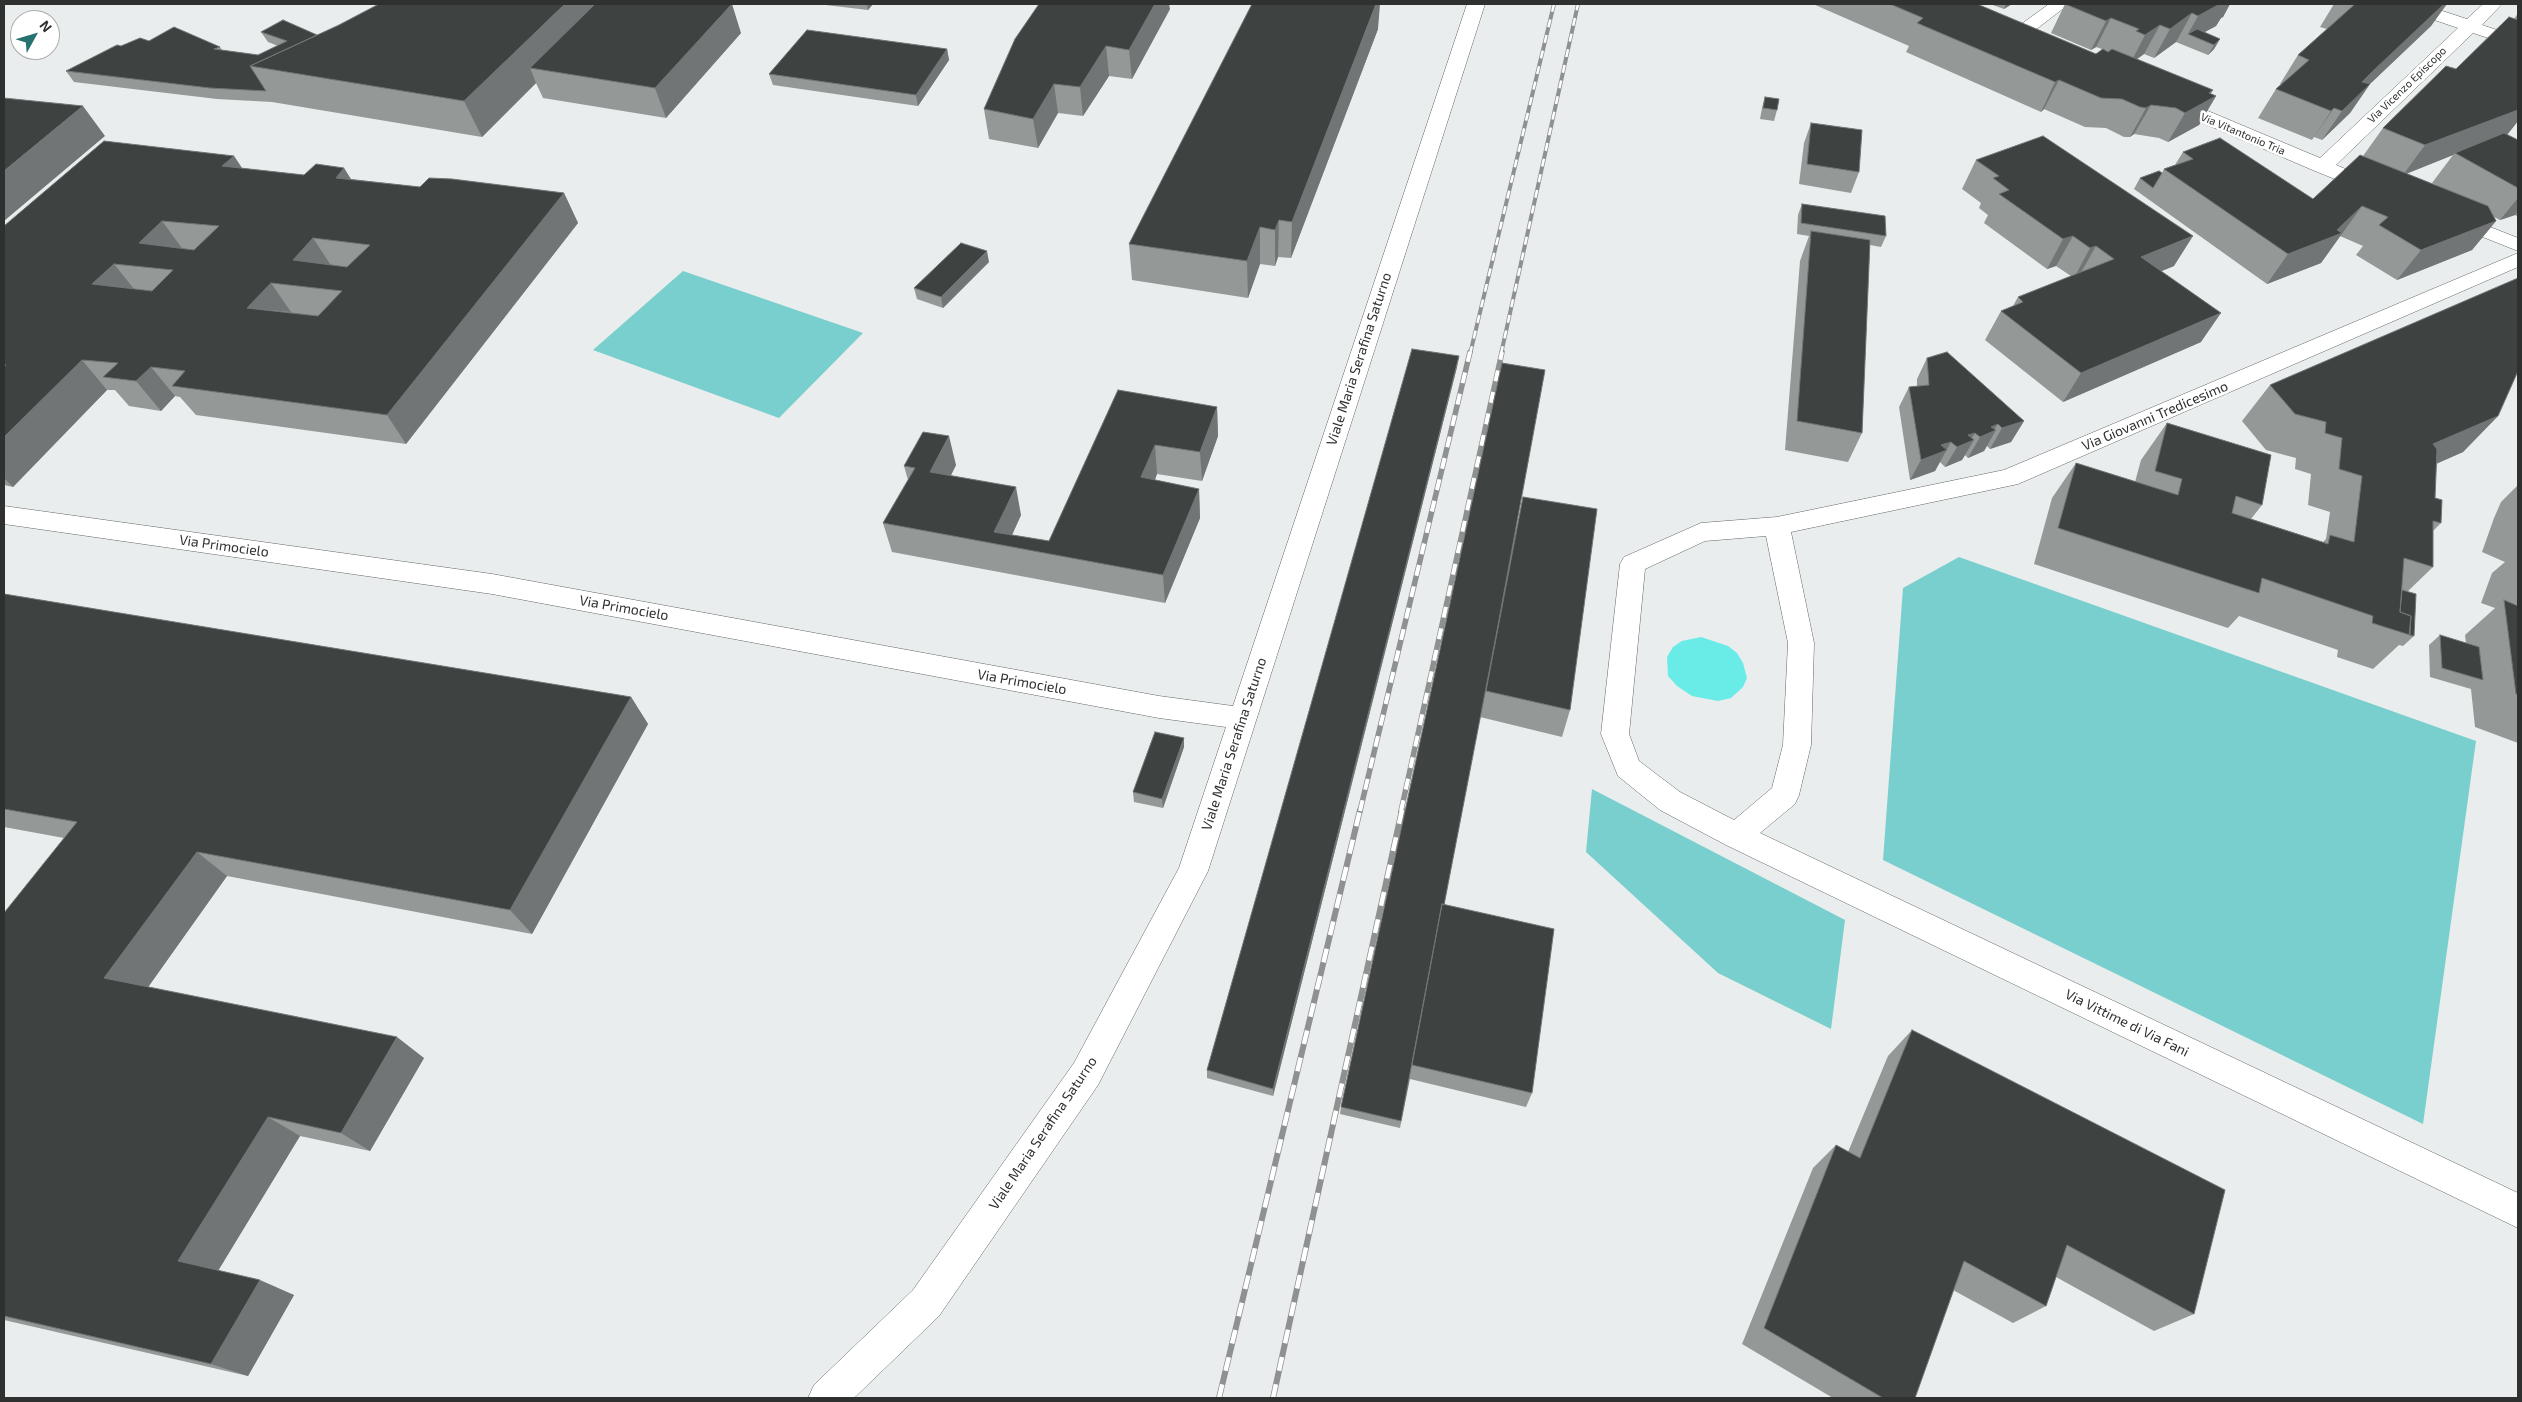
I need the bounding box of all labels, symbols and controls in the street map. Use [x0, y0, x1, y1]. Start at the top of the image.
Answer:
north arrow [10, 10, 60, 60]
text: N [36, 17, 56, 35]
street label: Via Vicenzo Episcopo [2365, 44, 2449, 126]
street label: Via Vitantonio Tria [2199, 110, 2287, 158]
street label: Viale Maria Serafina Saturno [1323, 270, 1395, 448]
street label: Via Giovanni Tredicesimo [2079, 378, 2231, 454]
street label: Via Primocielo [178, 531, 270, 561]
street label: Via Primocielo [578, 592, 670, 624]
street label: Viale Maria Serafina Saturno [1198, 655, 1270, 833]
street label: Via Primocielo [976, 666, 1068, 698]
street label: Via Vittime di Via Fani [2062, 986, 2192, 1060]
street label: Viale Maria Serafina Saturno [985, 1053, 1101, 1213]

